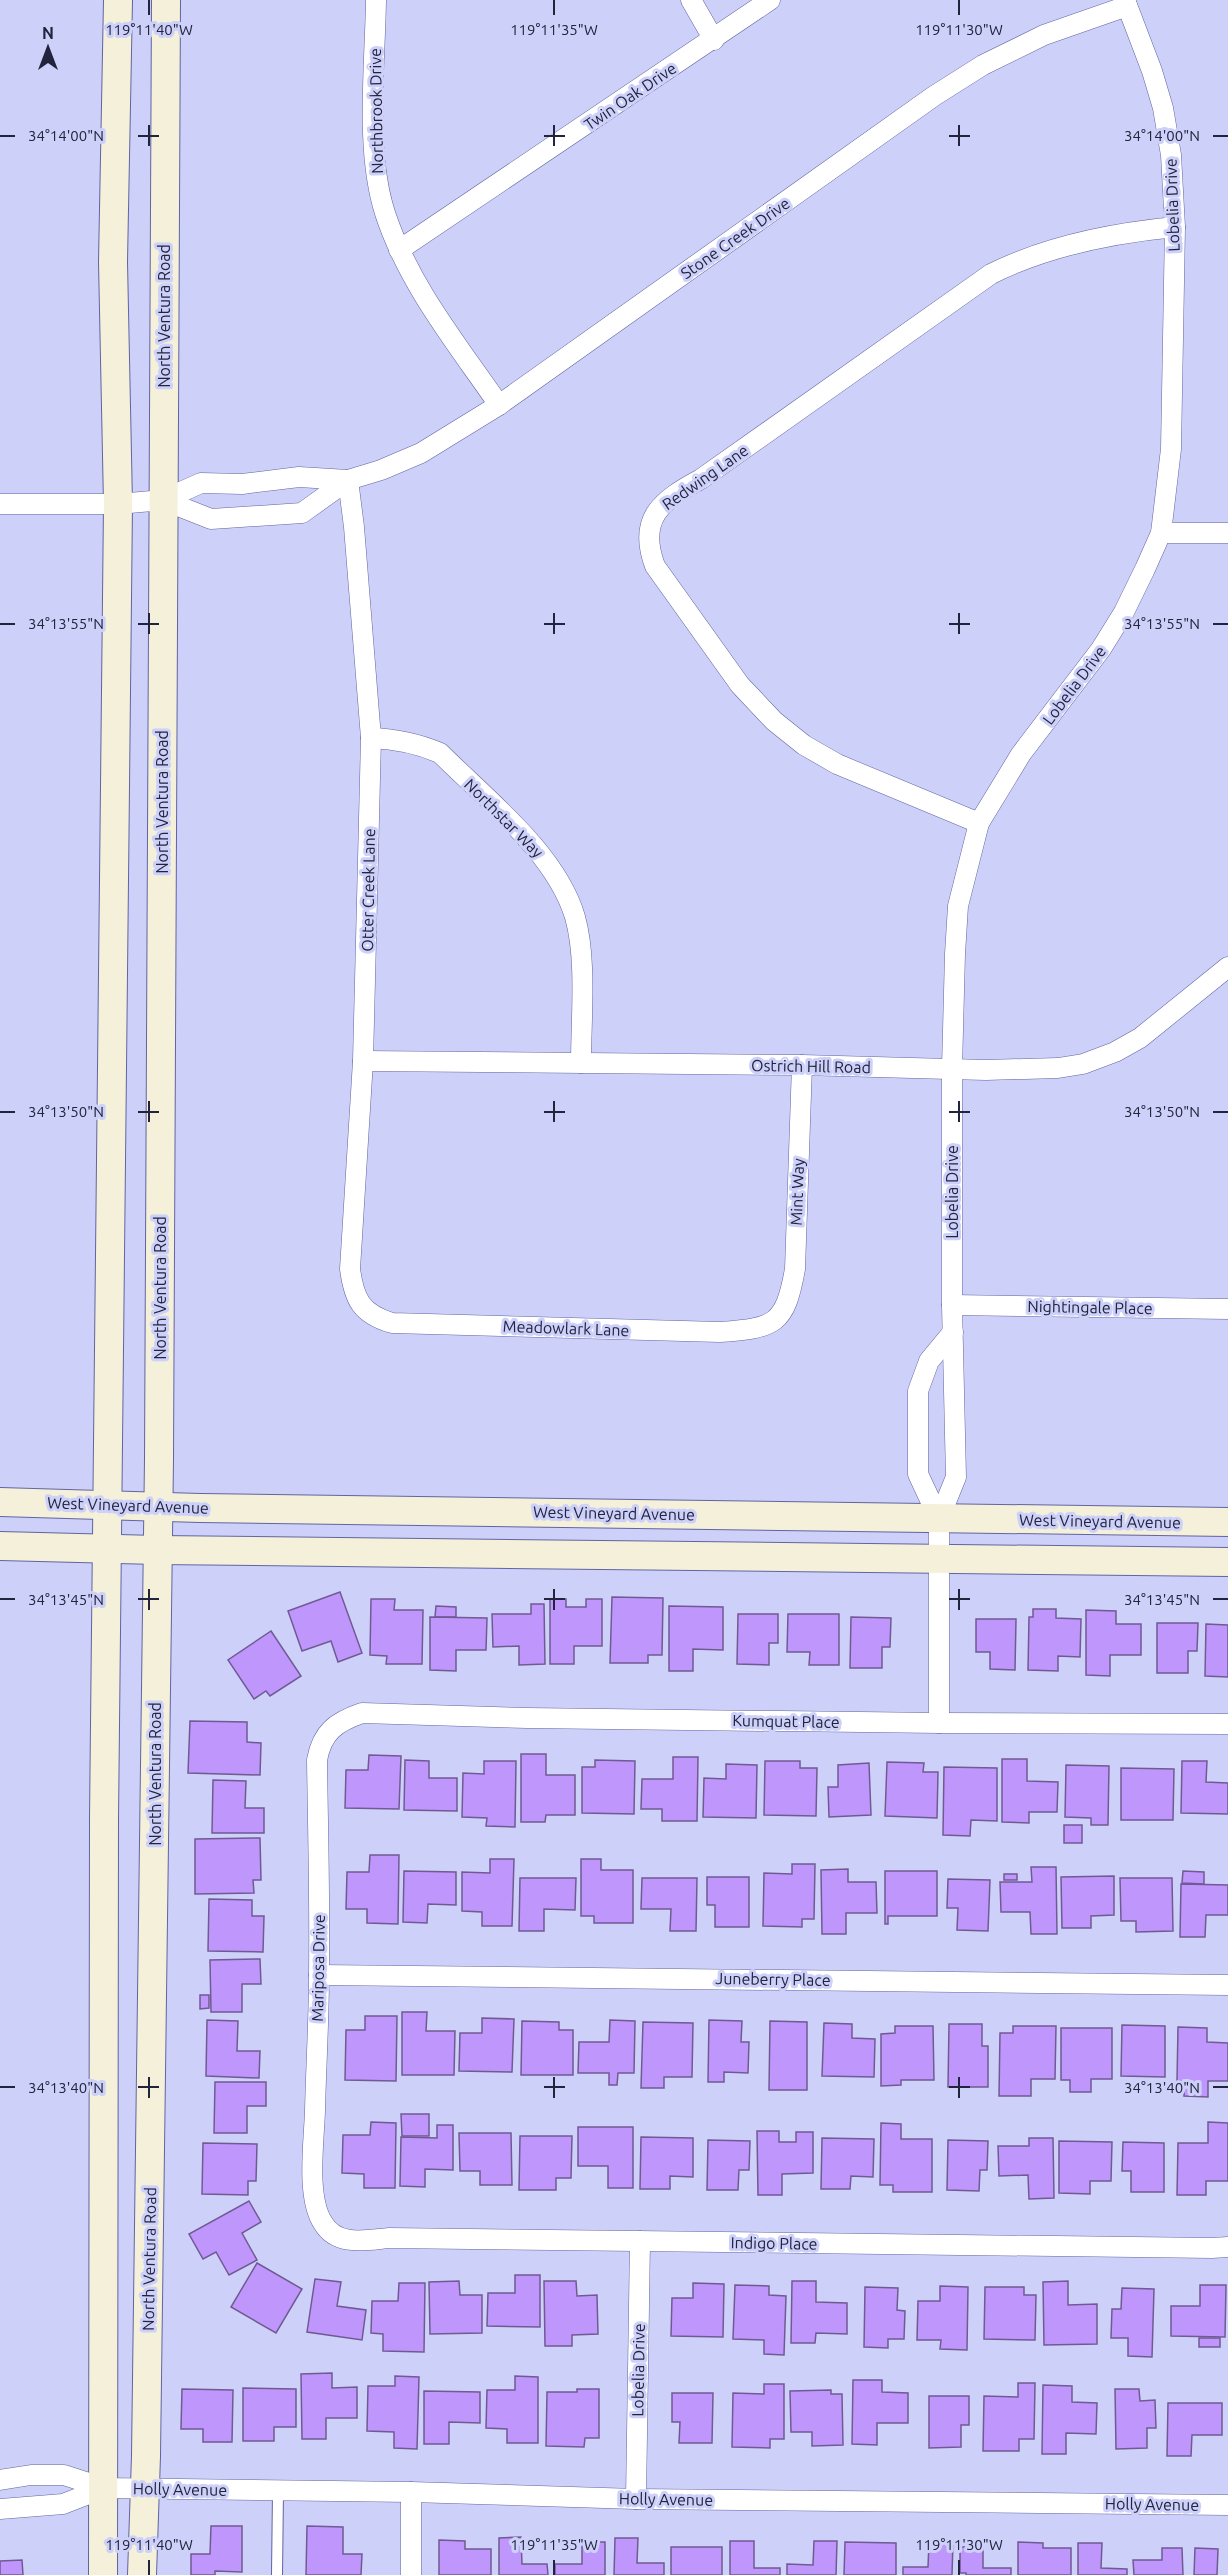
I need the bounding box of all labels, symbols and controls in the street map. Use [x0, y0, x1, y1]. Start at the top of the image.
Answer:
north arrow [18, 18, 78, 78]
text: 119°11'40"W [105, 21, 193, 38]
text: 119°11'35"W [510, 21, 598, 38]
text: 119°11'30"W [915, 21, 1003, 38]
text: N [42, 24, 54, 42]
street label: Northbrook Drive [366, 48, 386, 174]
street label: Twin Oak Drive [581, 59, 679, 133]
text: 34°14'00"N [28, 127, 104, 144]
text: 34°14'00"N [1124, 127, 1200, 144]
street label: Lobelia Drive [1161, 158, 1183, 252]
street label: Stone Creek Drive [677, 194, 793, 282]
street label: North Ventura Road [155, 244, 173, 388]
street label: Redwing Lane [659, 441, 751, 513]
text: 34°13'55"N [28, 615, 104, 632]
text: 34°13'55"N [1124, 615, 1200, 632]
street label: Lobelia Drive [1039, 642, 1109, 728]
street label: North Ventura Road [153, 730, 171, 874]
street label: Northstar Way [461, 775, 547, 861]
street label: Otter Creek Lane [358, 828, 378, 952]
street label: Ostrich Hill Road [751, 1056, 871, 1076]
text: 34°13'50"N [28, 1103, 104, 1120]
text: 34°13'50"N [1124, 1103, 1200, 1120]
street label: Lobelia Drive [943, 1145, 961, 1239]
street label: Mint Way [787, 1158, 807, 1226]
street label: North Ventura Road [151, 1216, 169, 1360]
street label: Nightingale Place [1027, 1297, 1153, 1317]
street label: Meadowlark Lane [502, 1317, 630, 1339]
street label: West Vineyard Avenue [47, 1493, 209, 1517]
street label: West Vineyard Avenue [533, 1503, 695, 1523]
street label: West Vineyard Avenue [1019, 1511, 1181, 1531]
text: 34°13'45"N [28, 1591, 104, 1608]
text: 34°13'45"N [1124, 1591, 1200, 1608]
street label: North Ventura Road [146, 1702, 164, 1846]
street label: Kumquat Place [732, 1711, 840, 1731]
street label: Mariposa Drive [308, 1914, 328, 2022]
street label: Juneberry Place [715, 1969, 831, 1989]
text: 34°13'40"N [28, 2079, 104, 2096]
text: 34°13'40"N [1124, 2079, 1200, 2096]
street label: North Ventura Road [139, 2187, 159, 2331]
street label: Indigo Place [730, 2233, 818, 2253]
street label: Lobelia Drive [628, 2323, 648, 2417]
street label: Holly Avenue [133, 2479, 227, 2499]
street label: Holly Avenue [619, 2489, 713, 2509]
street label: Holly Avenue [1105, 2494, 1199, 2514]
text: 119°11'40"W [105, 2536, 193, 2553]
text: 119°11'35"W [510, 2536, 598, 2553]
text: 119°11'30"W [915, 2536, 1003, 2553]

